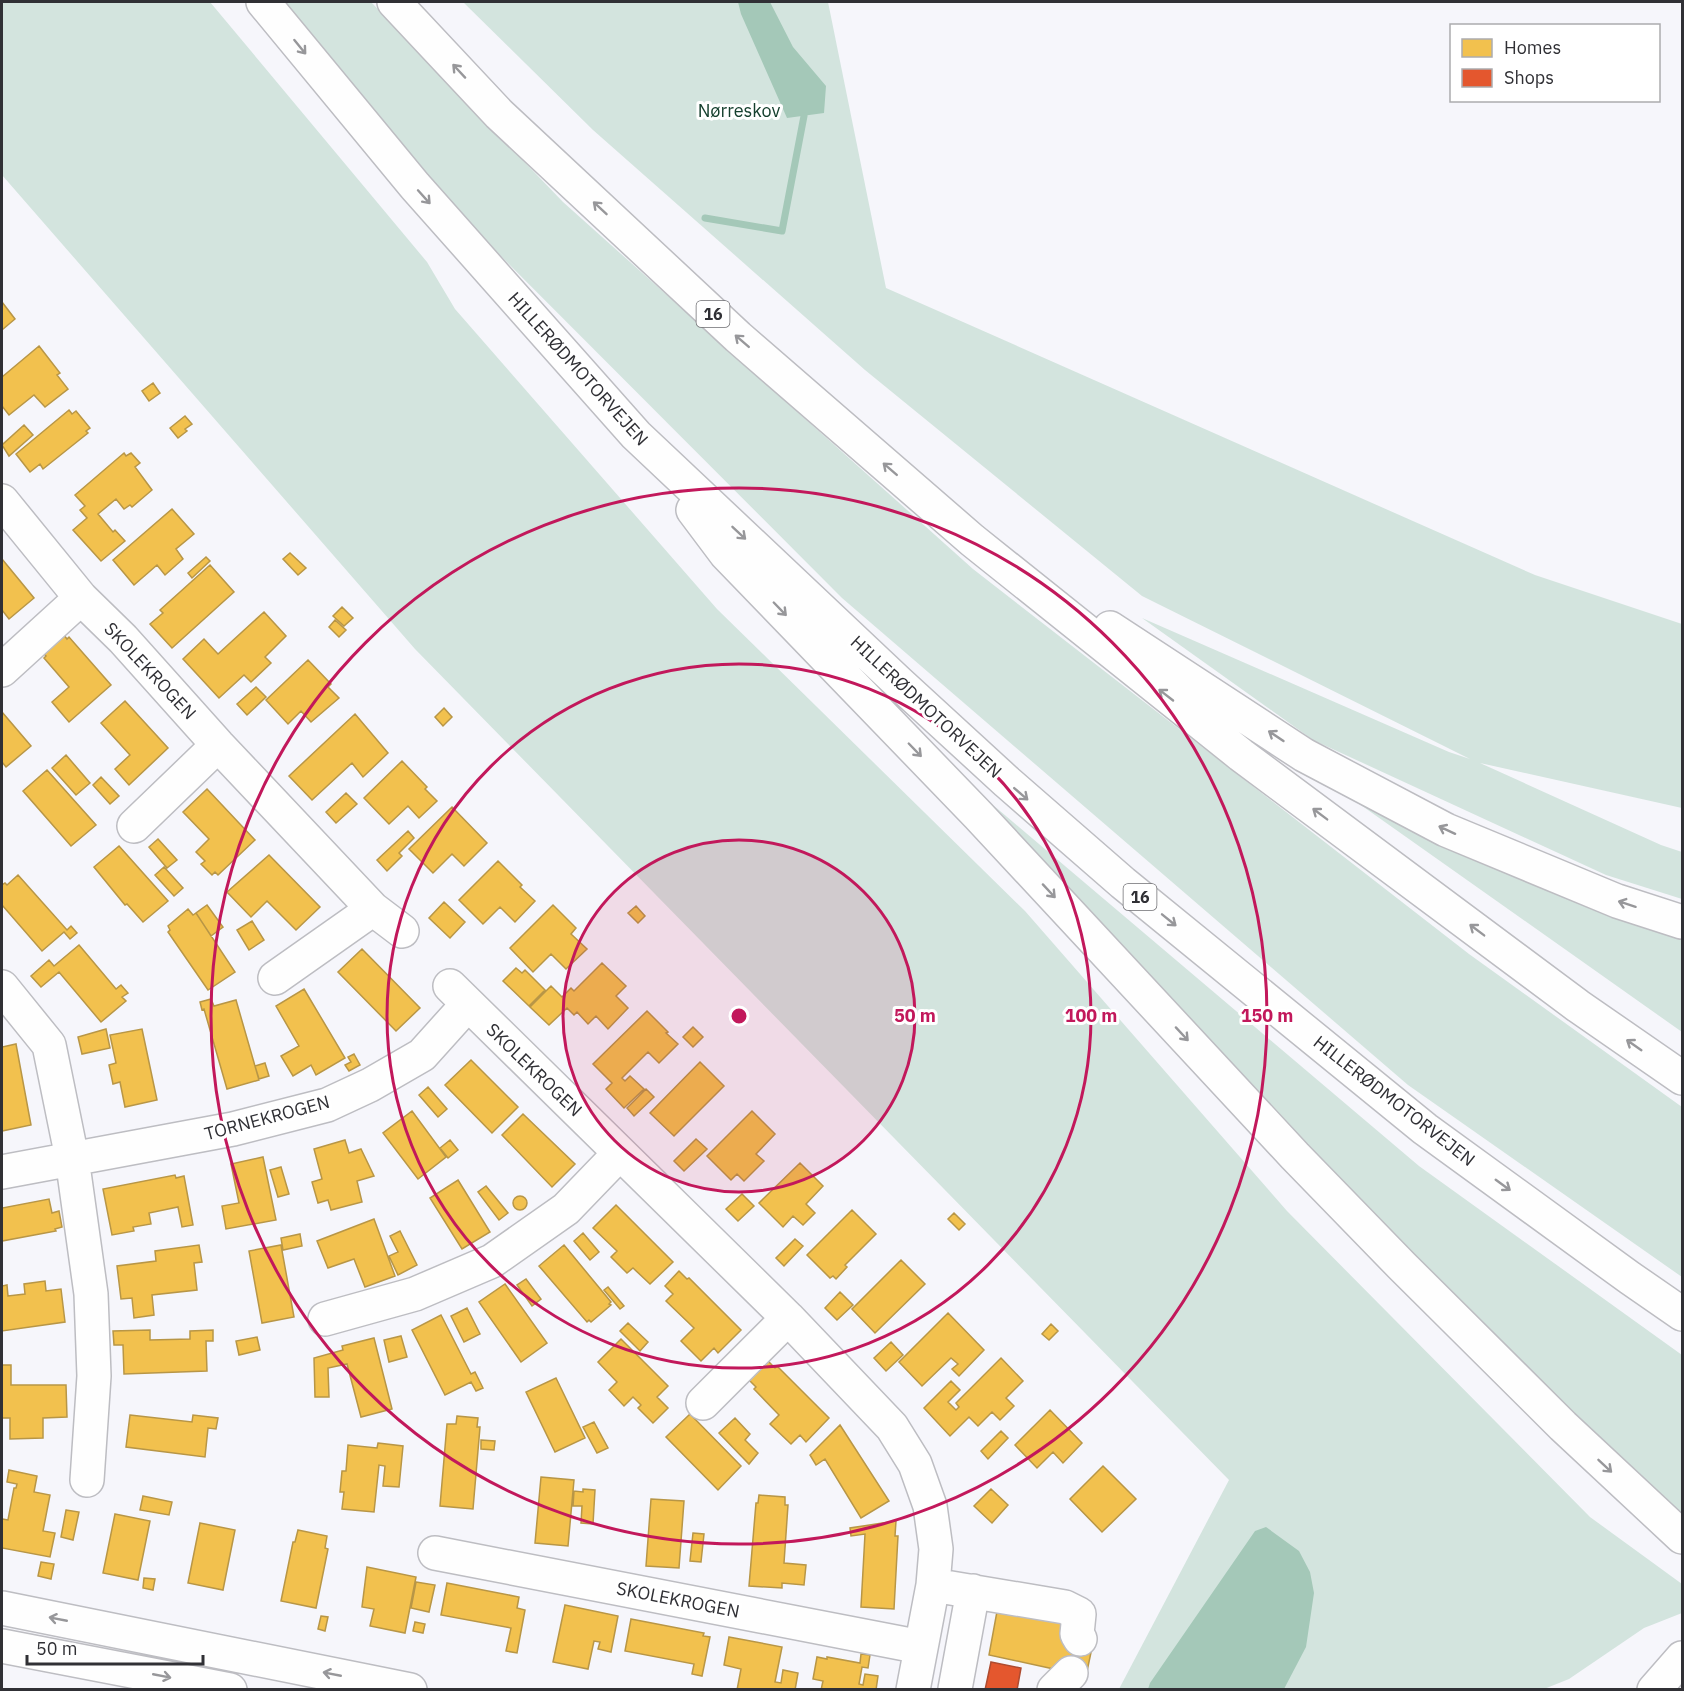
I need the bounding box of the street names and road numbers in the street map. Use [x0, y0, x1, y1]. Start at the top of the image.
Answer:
street label: HILLERØDMOTORVEJEN [503, 287, 653, 450]
road number: 16 [696, 301, 730, 327]
street label: SKOLEKROGEN [99, 617, 201, 724]
street label: HILLERØDMOTORVEJEN [846, 630, 1007, 783]
road number: 16 [1124, 884, 1156, 910]
street label: SKOLEKROGEN [481, 1018, 587, 1121]
street label: HILLERØDMOTORVEJEN [1309, 1030, 1480, 1171]
street label: TORNEKROGEN [202, 1090, 332, 1145]
street label: SKOLEKROGEN [615, 1576, 742, 1623]

